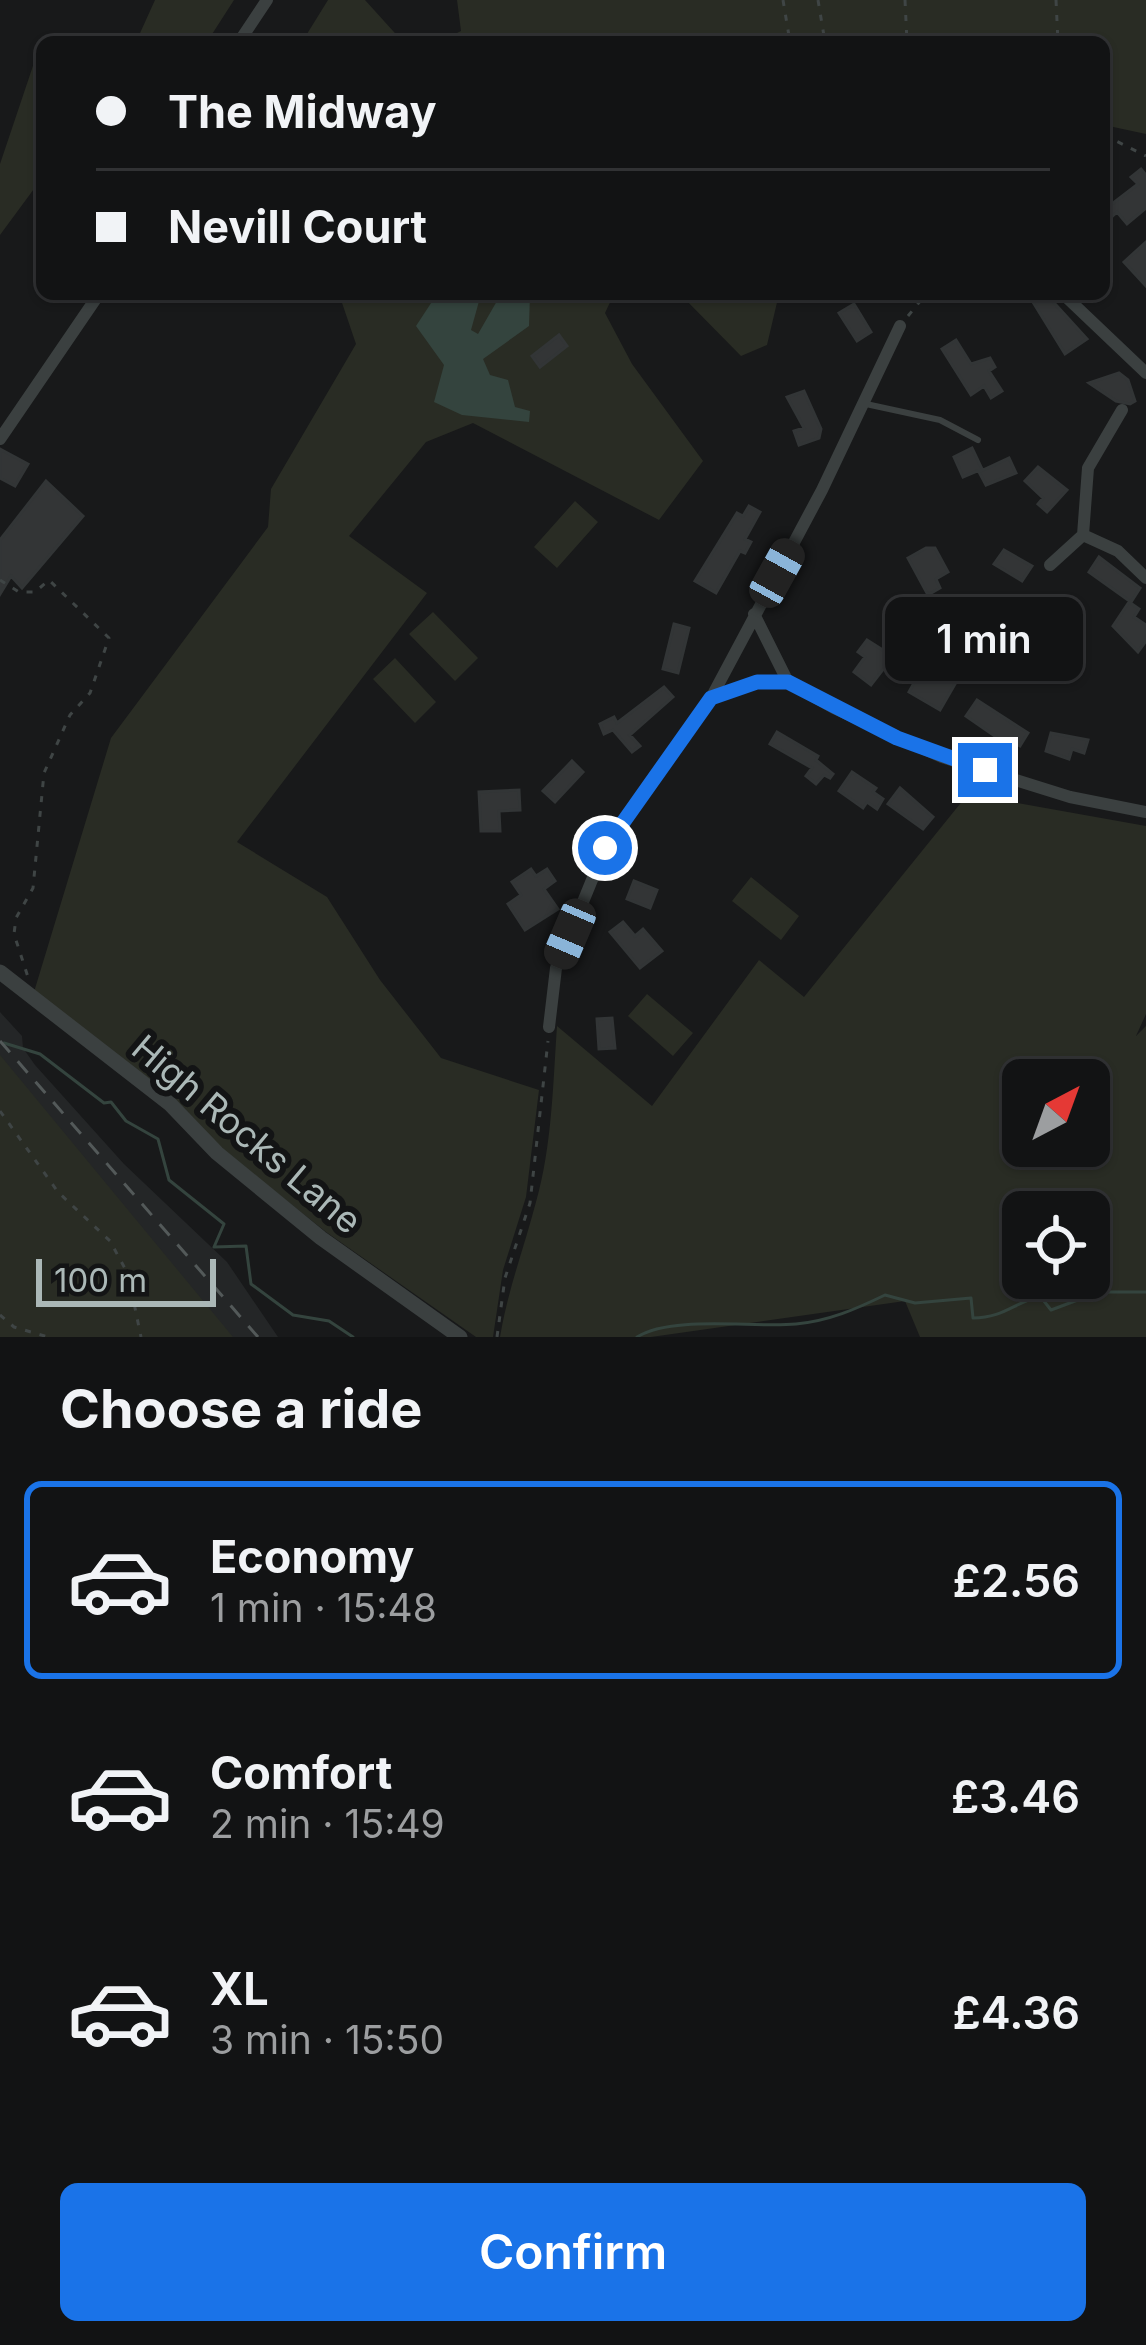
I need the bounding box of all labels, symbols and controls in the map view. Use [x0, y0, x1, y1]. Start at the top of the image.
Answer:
text: The Midway [168, 84, 437, 139]
text: Nevill Court [168, 199, 427, 254]
car [744, 533, 810, 613]
callout: 1 min [886, 596, 1084, 680]
text: 1 min [936, 615, 1032, 662]
route end [958, 743, 1012, 797]
route start [578, 821, 632, 875]
car [539, 894, 601, 974]
street label: High Rocks Lane [124, 1025, 370, 1243]
north arrow [1002, 1059, 1110, 1167]
map controls [1002, 1059, 1110, 1299]
button: locate [1002, 1191, 1110, 1299]
scale bar [36, 1253, 216, 1306]
text: 100 m [54, 1260, 147, 1300]
text: Choose a ride [60, 1376, 422, 1441]
icon: car [66, 1526, 174, 1634]
text: Economy [210, 1529, 414, 1584]
text: £2.56 [953, 1553, 1080, 1608]
text: 1 min · 15:48 [210, 1584, 437, 1631]
icon: car [66, 1742, 174, 1850]
text: Comfort [210, 1745, 392, 1800]
text: £3.46 [951, 1769, 1080, 1824]
text: 2 min · 15:49 [210, 1800, 445, 1847]
icon: car [66, 1958, 174, 2066]
text: XL [210, 1961, 269, 2016]
text: £4.36 [953, 1985, 1080, 2040]
text: 3 min · 15:50 [210, 2016, 444, 2063]
button: Confirm [60, 2183, 1086, 2321]

